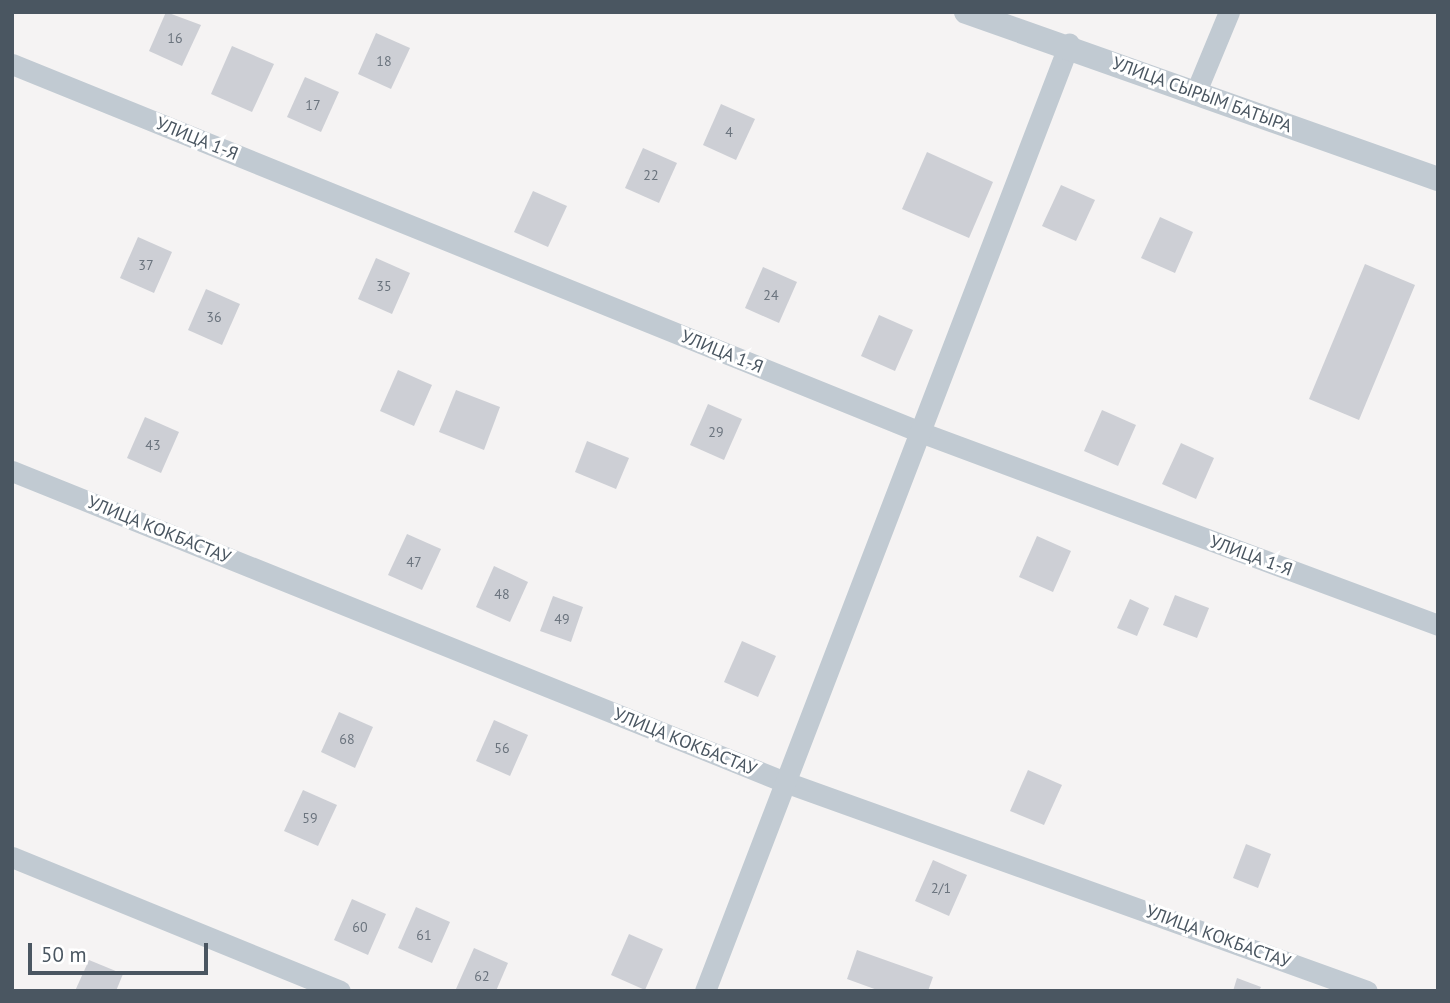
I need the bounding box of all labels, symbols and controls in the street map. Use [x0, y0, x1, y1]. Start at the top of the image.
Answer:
house number: 16 [167, 30, 183, 46]
street label: УЛИЦА СЫРЫМ БАТЫРА [1109, 52, 1295, 138]
house number: 18 [376, 53, 392, 69]
house number: 17 [305, 97, 321, 113]
street label: УЛИЦА 1-Я [153, 113, 241, 165]
house number: 4 [725, 124, 733, 140]
house number: 22 [643, 167, 659, 183]
house number: 37 [138, 257, 154, 273]
house number: 35 [376, 278, 392, 294]
house number: 24 [763, 287, 779, 303]
house number: 36 [206, 309, 222, 325]
street label: УЛИЦА 1-Я [678, 326, 766, 378]
house number: 29 [708, 424, 724, 440]
house number: 43 [145, 437, 161, 453]
street label: УЛИЦА КОКБАСТАУ [84, 491, 234, 569]
street label: УЛИЦА 1-Я [1206, 531, 1296, 581]
house number: 47 [406, 554, 422, 570]
house number: 48 [494, 586, 510, 602]
house number: 49 [554, 611, 570, 627]
street label: УЛИЦА КОКБАСТАУ [610, 703, 760, 781]
house number: 68 [339, 731, 355, 747]
house number: 56 [494, 740, 510, 756]
house number: 59 [302, 810, 318, 826]
house number: 2/1 [931, 880, 951, 896]
street label: УЛИЦА КОКБАСТАУ [1142, 901, 1294, 973]
house number: 60 [352, 919, 368, 935]
house number: 61 [416, 927, 432, 943]
scale bar [32, 930, 212, 974]
text: 50 m [41, 941, 87, 968]
house number: 62 [474, 968, 490, 984]

